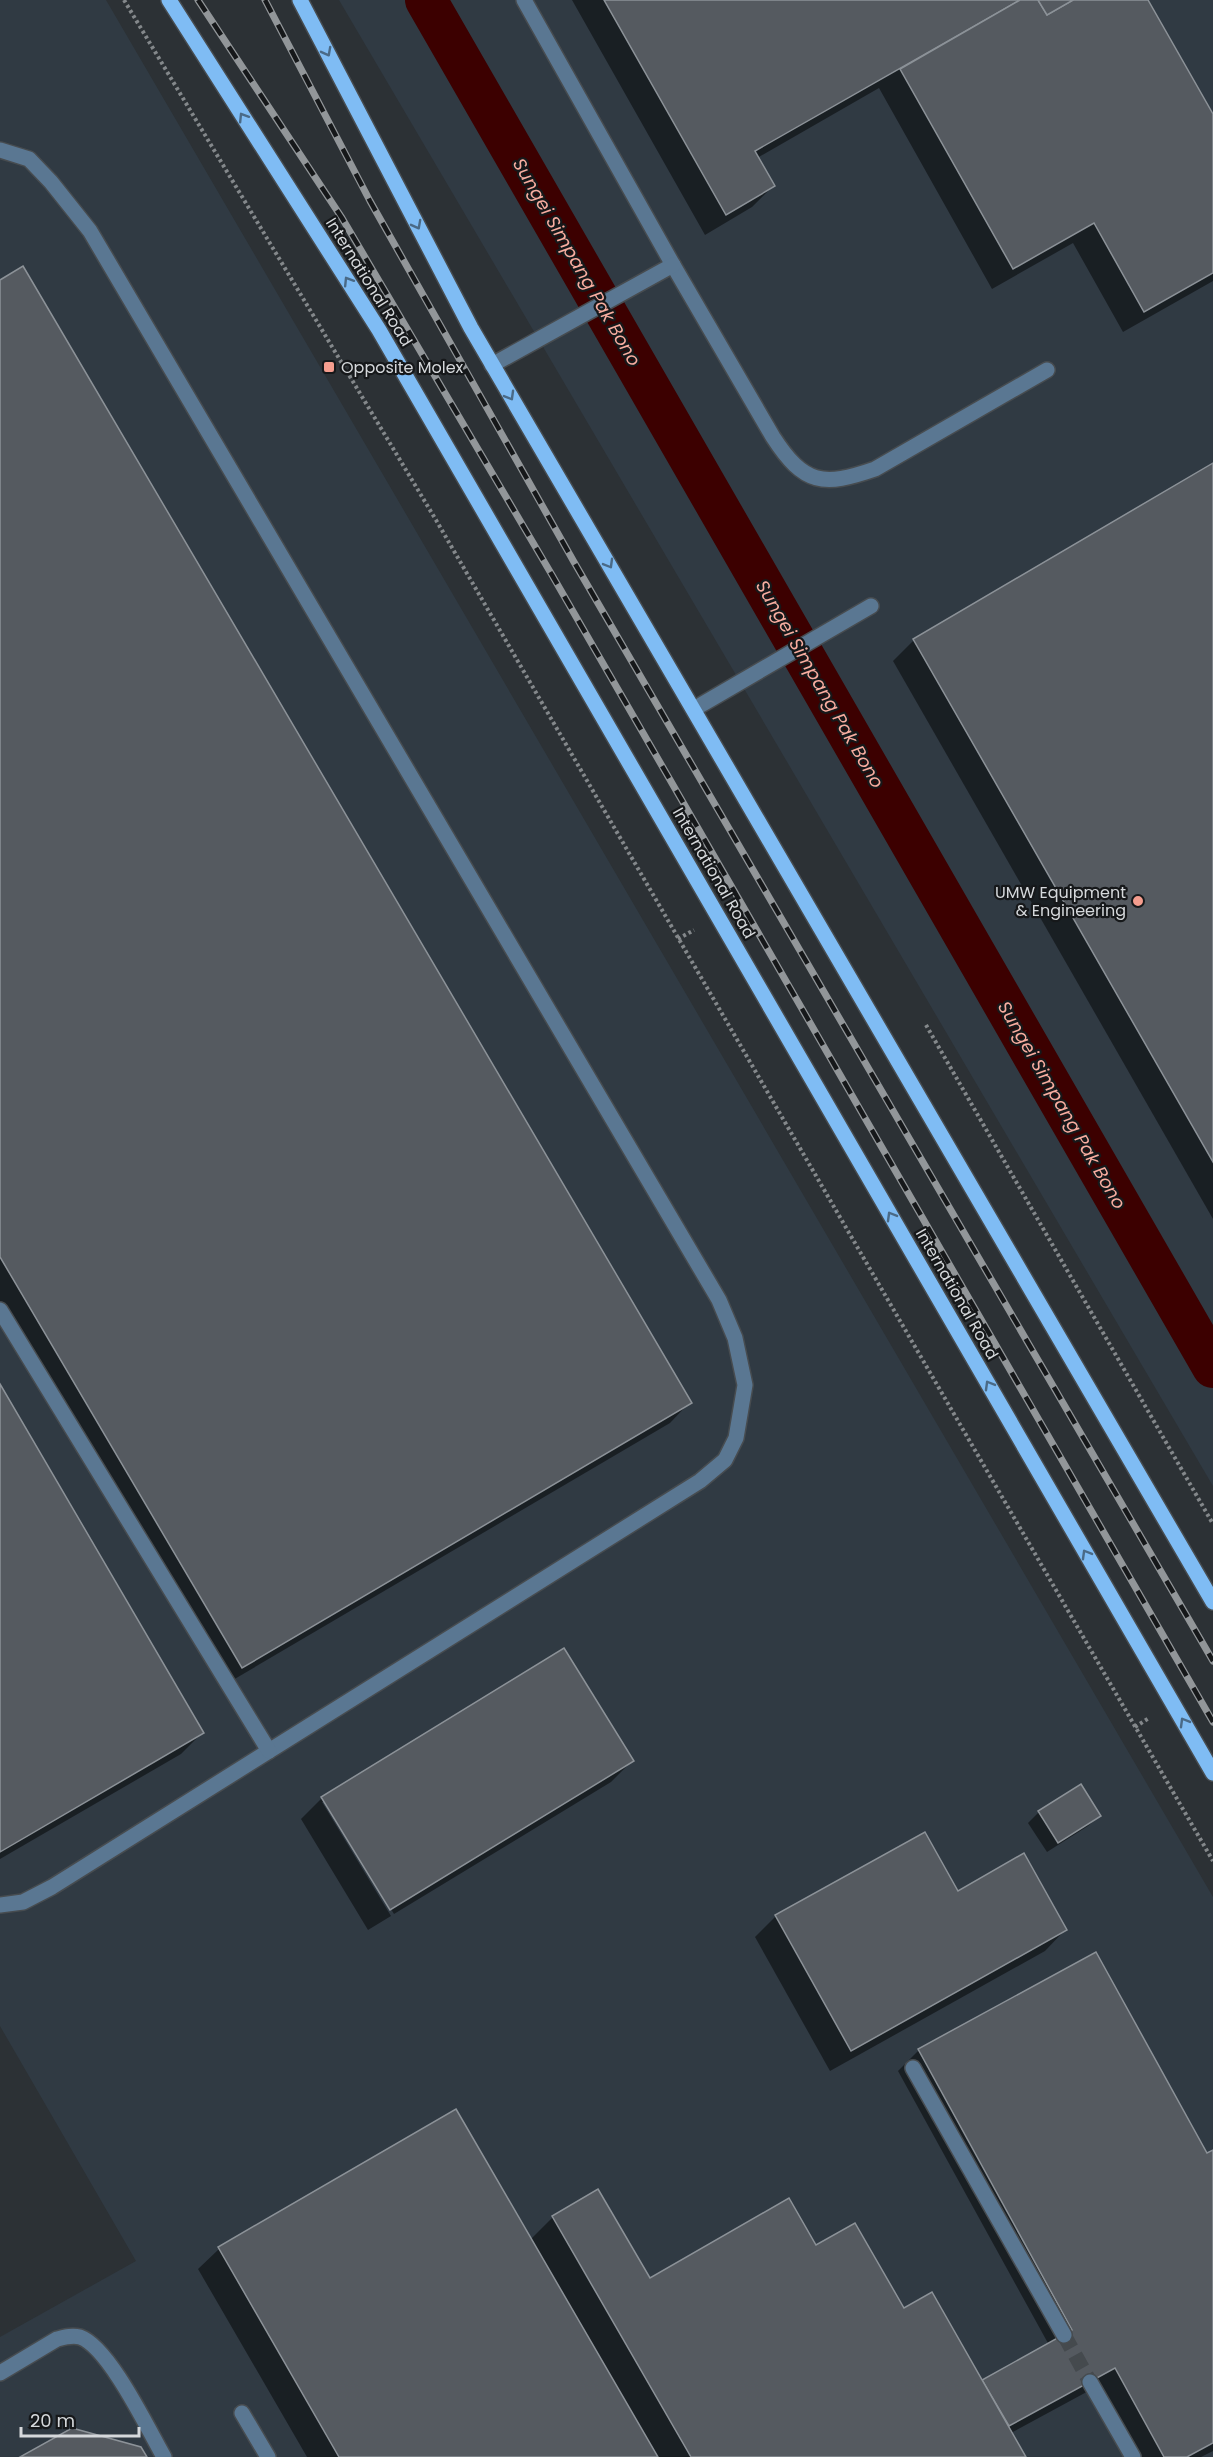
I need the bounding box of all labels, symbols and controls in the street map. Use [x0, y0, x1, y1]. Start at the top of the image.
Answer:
one-way arrow [320, 46, 331, 56]
one-way arrow [239, 113, 251, 123]
water label: Sungei Simpang Pak Bono [507, 153, 647, 371]
street label: International Road [320, 213, 418, 351]
one-way arrow [410, 219, 421, 229]
one-way arrow [344, 277, 355, 288]
place label: Opposite Molex [341, 356, 464, 379]
marker: Opposite Molex [322, 360, 336, 374]
one-way arrow [503, 390, 515, 400]
one-way arrow [602, 558, 613, 568]
water label: Sungei Simpang Pak Bono [750, 575, 890, 793]
street label: International Road [667, 803, 761, 943]
place label: UMW Equipment & Engineering [995, 881, 1126, 922]
marker: UMW Equipment & Engineering [1131, 894, 1145, 908]
water label: Sungei Simpang Pak Bono [992, 996, 1132, 1214]
one-way arrow [887, 1212, 898, 1222]
street label: International Road [910, 1224, 1004, 1364]
one-way arrow [984, 1381, 996, 1391]
one-way arrow [1082, 1550, 1093, 1560]
one-way arrow [1179, 1718, 1191, 1729]
scale bar [21, 2400, 140, 2438]
text: 20 m [30, 2408, 75, 2433]

